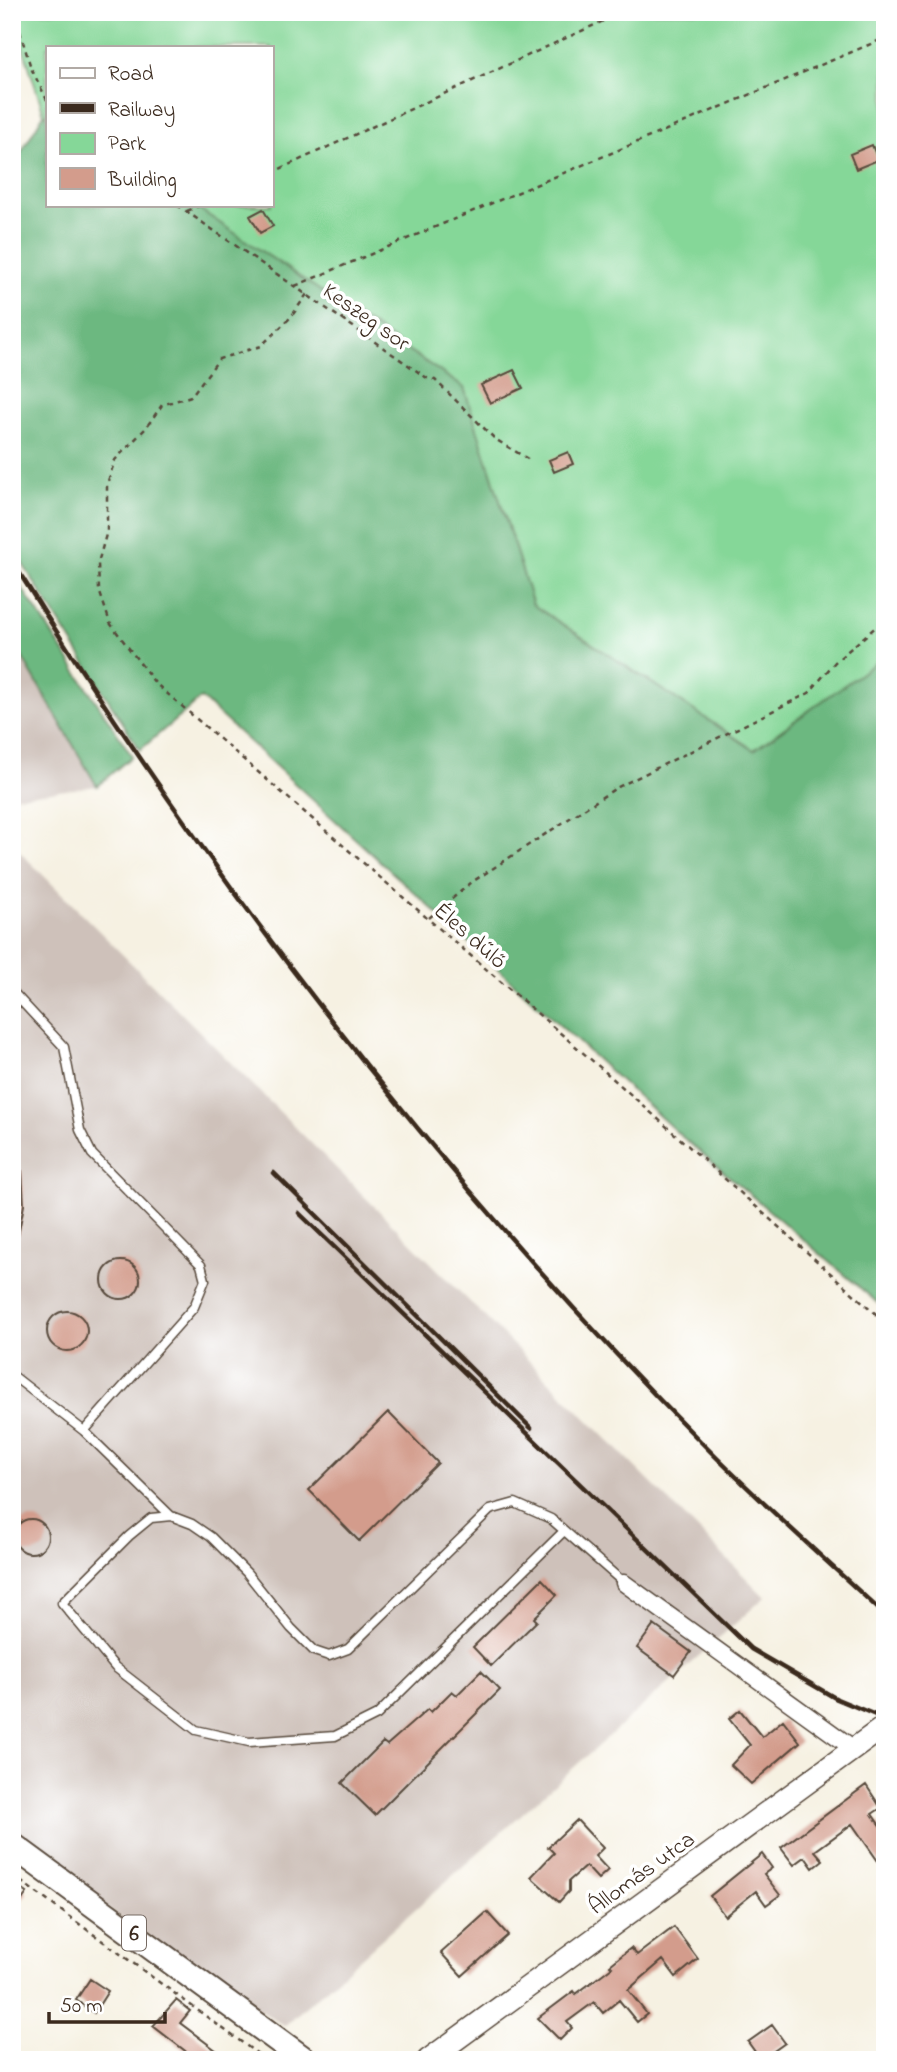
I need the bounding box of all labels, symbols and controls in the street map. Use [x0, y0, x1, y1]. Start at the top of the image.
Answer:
legend [46, 46, 273, 206]
text: Road [108, 60, 154, 90]
text: Railway [108, 96, 175, 128]
text: Park [108, 130, 147, 160]
text: Building [107, 166, 177, 198]
street label: Keszeg sor [315, 276, 417, 362]
street label: Éles dűlő [426, 896, 513, 978]
street label: Állomás utca [582, 1823, 702, 1924]
road number: 6 [122, 1916, 146, 1951]
scale bar [49, 1981, 164, 2025]
text: 50 m [60, 1992, 103, 2022]

